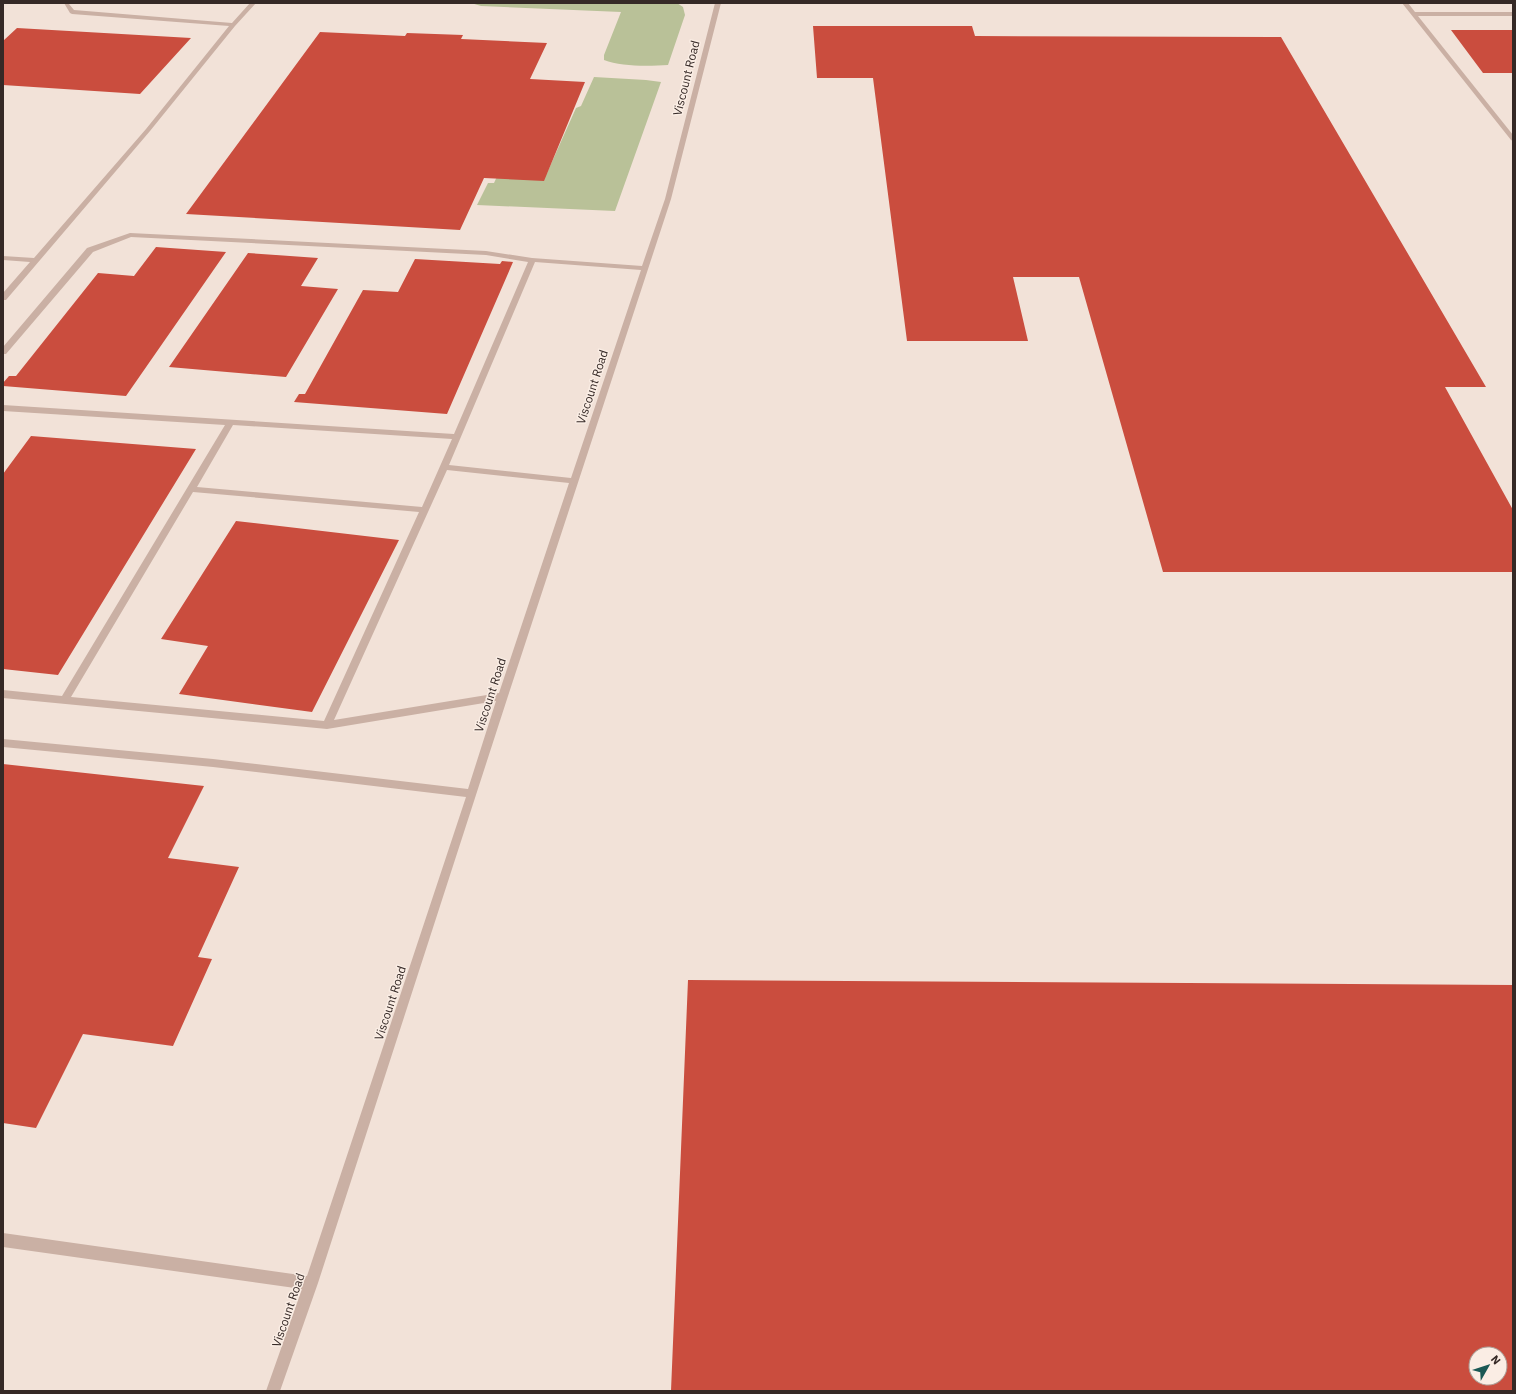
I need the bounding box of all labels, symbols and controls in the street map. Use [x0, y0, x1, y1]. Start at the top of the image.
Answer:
street label: Viscount Road [669, 39, 703, 117]
street label: Viscount Road [573, 348, 611, 426]
street label: Viscount Road [471, 656, 509, 734]
street label: Viscount Road [371, 964, 409, 1042]
street label: Viscount Road [268, 1271, 308, 1349]
north arrow [1468, 1346, 1508, 1386]
text: N [1488, 1352, 1504, 1367]

